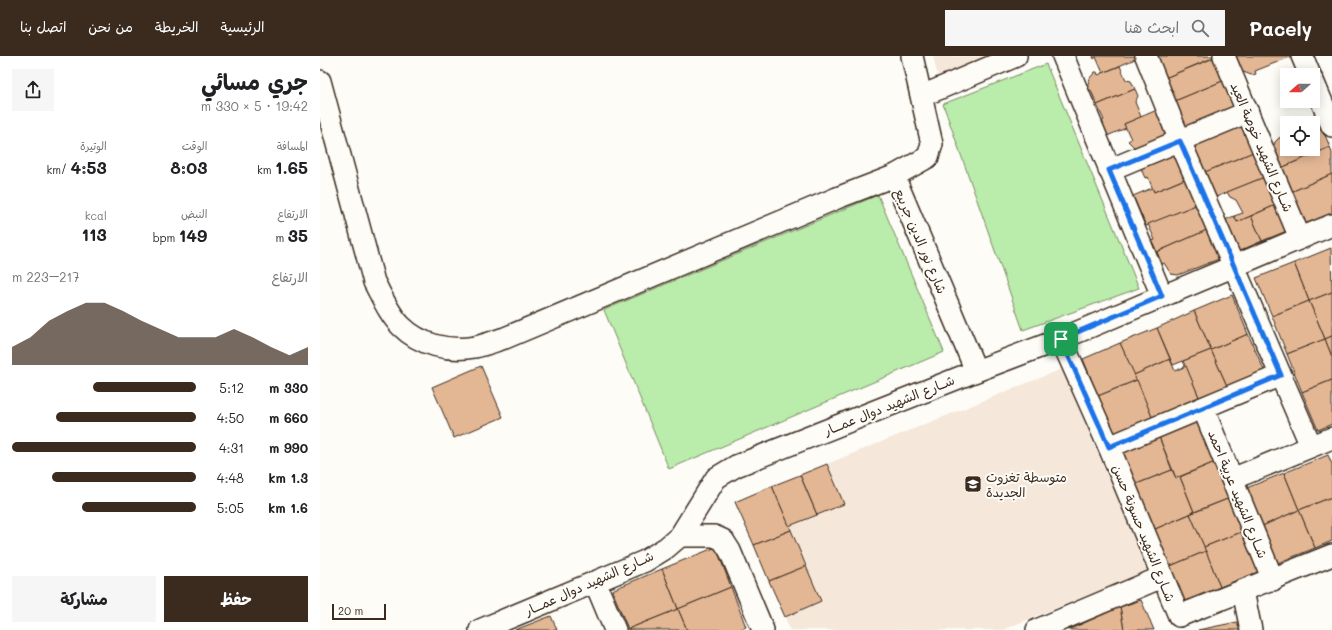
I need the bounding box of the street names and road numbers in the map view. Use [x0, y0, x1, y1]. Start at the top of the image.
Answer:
street label: شــارع الشهيد خوصة العيد [1226, 79, 1298, 215]
street label: شارع نور الدين جريبع [889, 186, 951, 297]
street label: شــارع الشهيد دوال عمـــار [820, 371, 957, 441]
street label: شــارع الشهيد عربية احمد [1203, 427, 1272, 561]
street label: شــارع الشهيد حسونة حسن [1107, 462, 1180, 605]
street label: شــارع الشهيد دوال عمـــار [521, 546, 657, 621]

